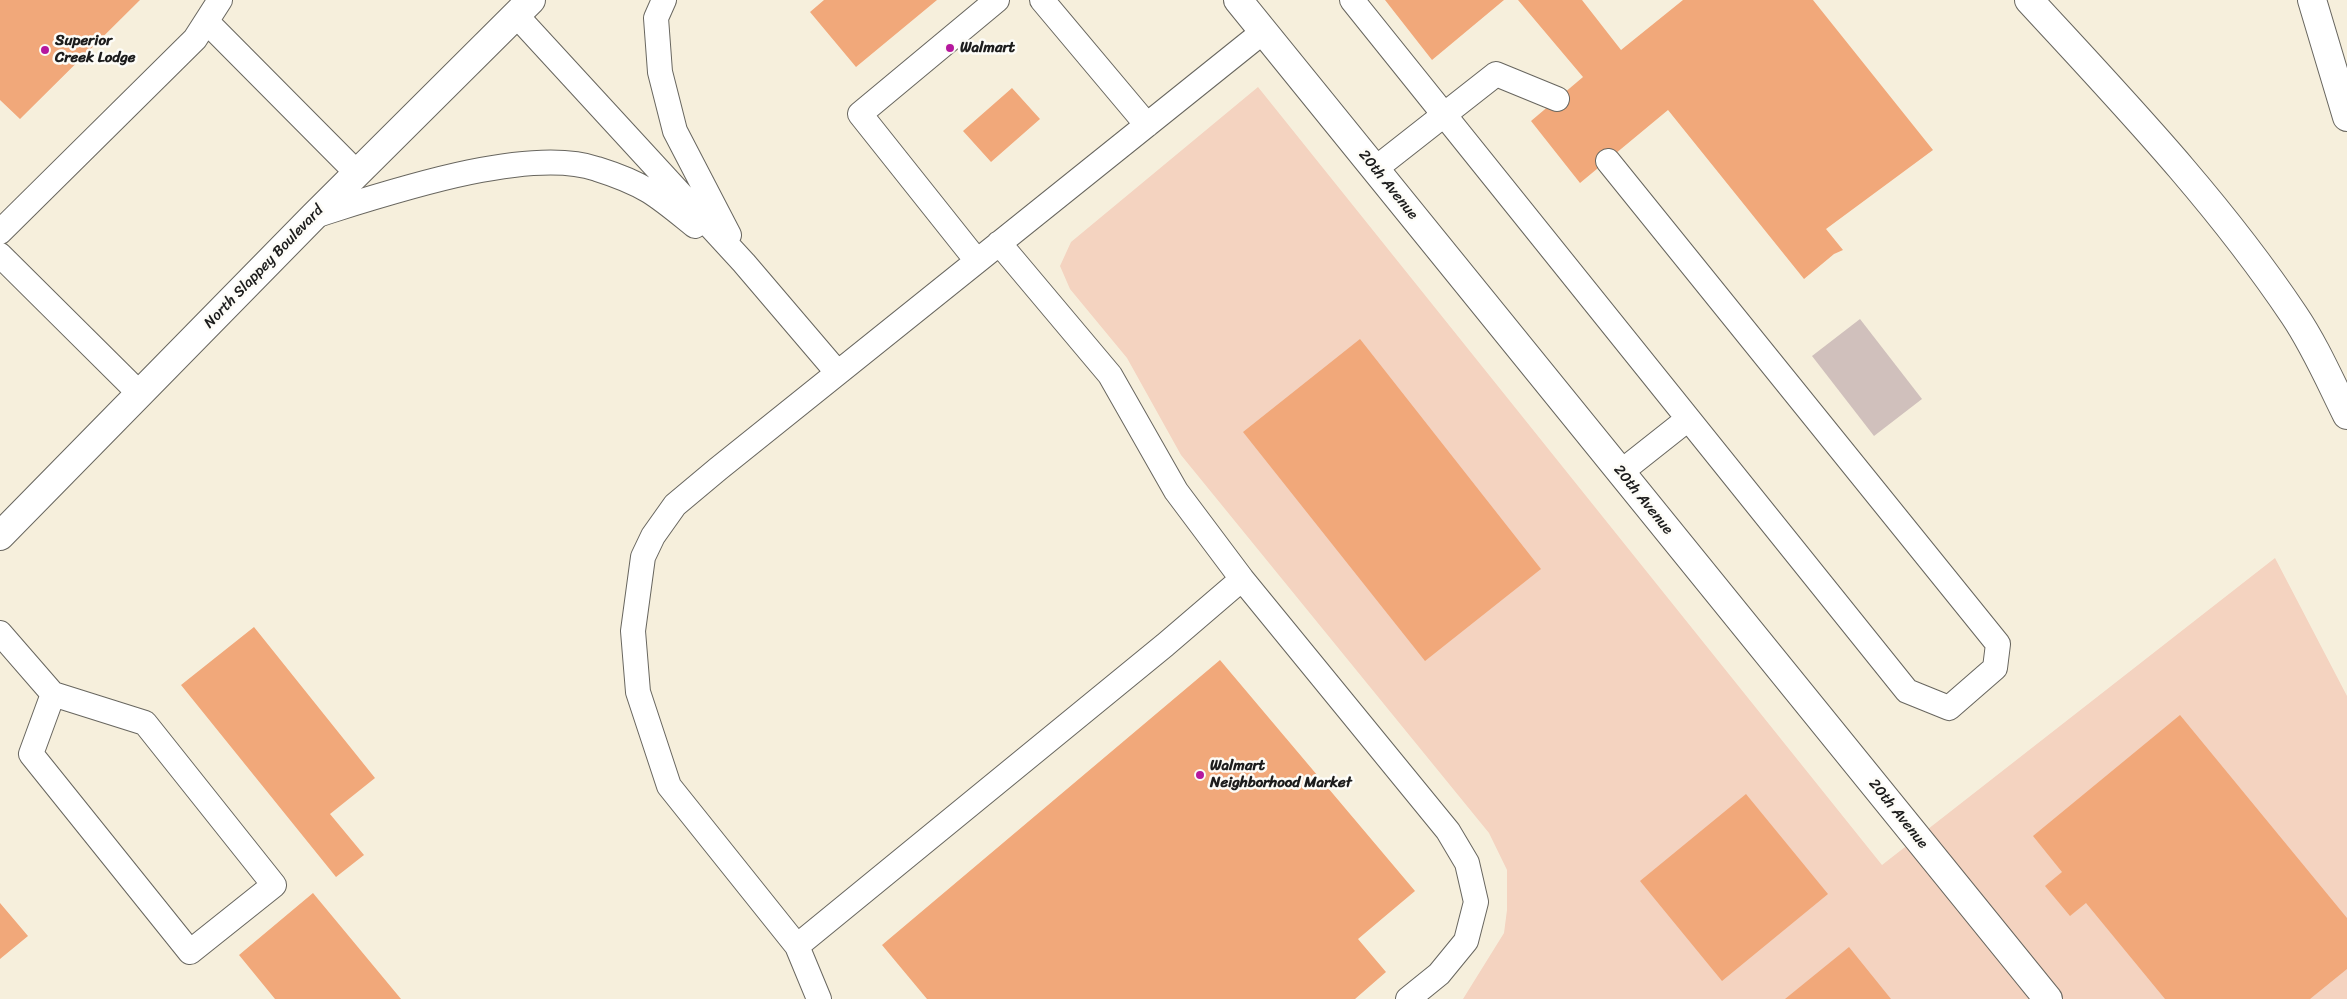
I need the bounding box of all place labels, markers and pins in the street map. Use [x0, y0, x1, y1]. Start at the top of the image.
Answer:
place label: Superior Creek Lodge [55, 32, 136, 67]
place label: Walmart [960, 39, 1015, 57]
marker: Walmart [944, 42, 956, 54]
marker: Superior Creek Lodge [39, 44, 51, 56]
place label: Walmart Neighborhood Market [1210, 757, 1352, 792]
marker: Walmart Neighborhood Market [1194, 769, 1206, 781]

